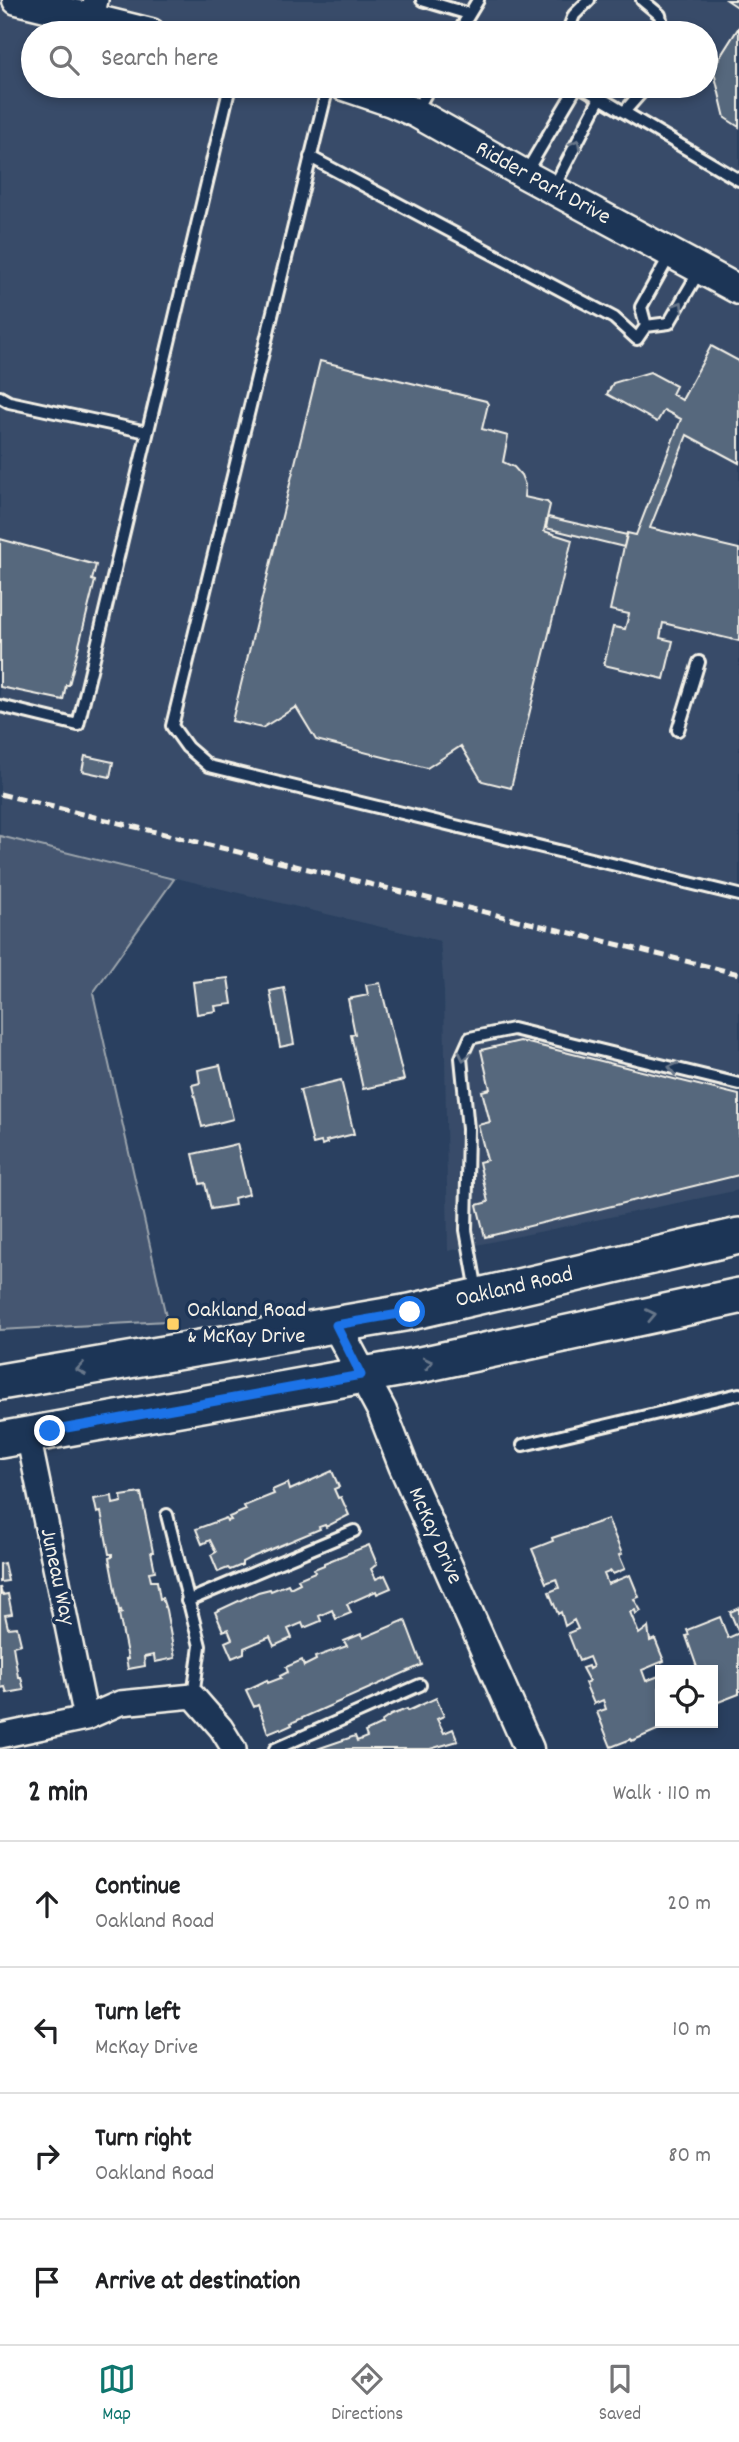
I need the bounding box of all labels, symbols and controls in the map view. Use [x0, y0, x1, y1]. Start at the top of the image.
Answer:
search box [21, 21, 718, 98]
icon: search [45, 41, 83, 79]
text: Search here [101, 41, 219, 78]
street label: Ridder Park Drive [469, 133, 616, 234]
one-way arrow [568, 138, 581, 151]
one-way arrow [671, 300, 684, 313]
one-way arrow [458, 1050, 473, 1062]
one-way arrow [667, 1062, 679, 1076]
street label: Oakland Road [452, 1258, 576, 1317]
place label: Oakland Road & McKay Drive [187, 1295, 306, 1354]
route start [394, 1296, 425, 1327]
one-way arrow [645, 1309, 657, 1324]
marker: Oakland Road & McKay Drive [165, 1316, 181, 1332]
one-way arrow [422, 1356, 434, 1371]
one-way arrow [75, 1361, 87, 1376]
route end [34, 1415, 65, 1446]
street label: McKay Drive [398, 1482, 470, 1590]
street label: Juneau Way [30, 1525, 82, 1629]
map controls [655, 1665, 718, 1728]
button: locate [655, 1665, 718, 1728]
text: 2 min [28, 1773, 88, 1816]
text: Walk · 110 m [613, 1778, 711, 1811]
text: Continue [95, 1869, 180, 1906]
icon: ahead [28, 1885, 66, 1923]
text: 20 m [667, 1888, 711, 1921]
text: Oakland Road [95, 1906, 214, 1939]
text: Turn left [95, 1995, 181, 2032]
icon: left [28, 2011, 66, 2049]
text: 10 m [672, 2014, 711, 2047]
text: McKay Drive [95, 2032, 198, 2065]
text: Turn right [95, 2121, 192, 2158]
icon: right [28, 2137, 66, 2175]
text: 80 m [668, 2140, 711, 2173]
text: Oakland Road [95, 2158, 214, 2191]
icon: arrive [28, 2263, 66, 2301]
text: Arrive at destination [95, 2264, 300, 2301]
tab: Map [98, 2360, 136, 2429]
tab: Directions [331, 2360, 403, 2429]
tab: Saved [599, 2360, 641, 2429]

